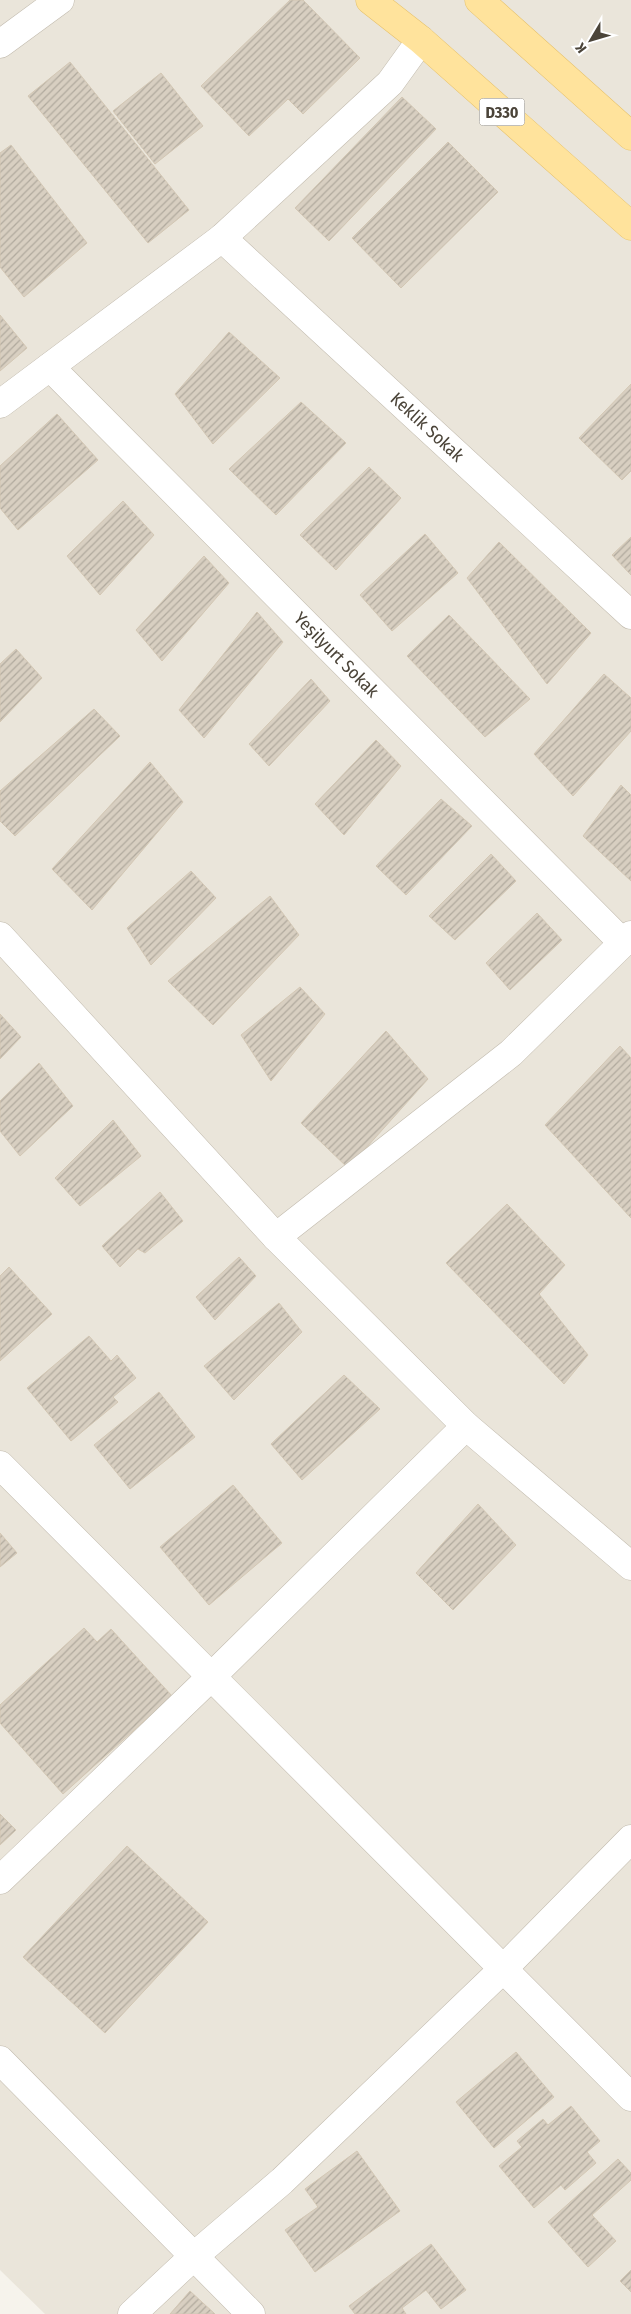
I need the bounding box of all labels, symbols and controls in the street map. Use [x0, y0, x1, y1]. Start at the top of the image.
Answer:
north arrow [566, 15, 616, 65]
text: K [571, 39, 590, 56]
road number: D330 [480, 98, 524, 125]
street label: Keklik Sokak [386, 388, 469, 467]
street label: Yeşilyurt Sokak [289, 608, 384, 702]

